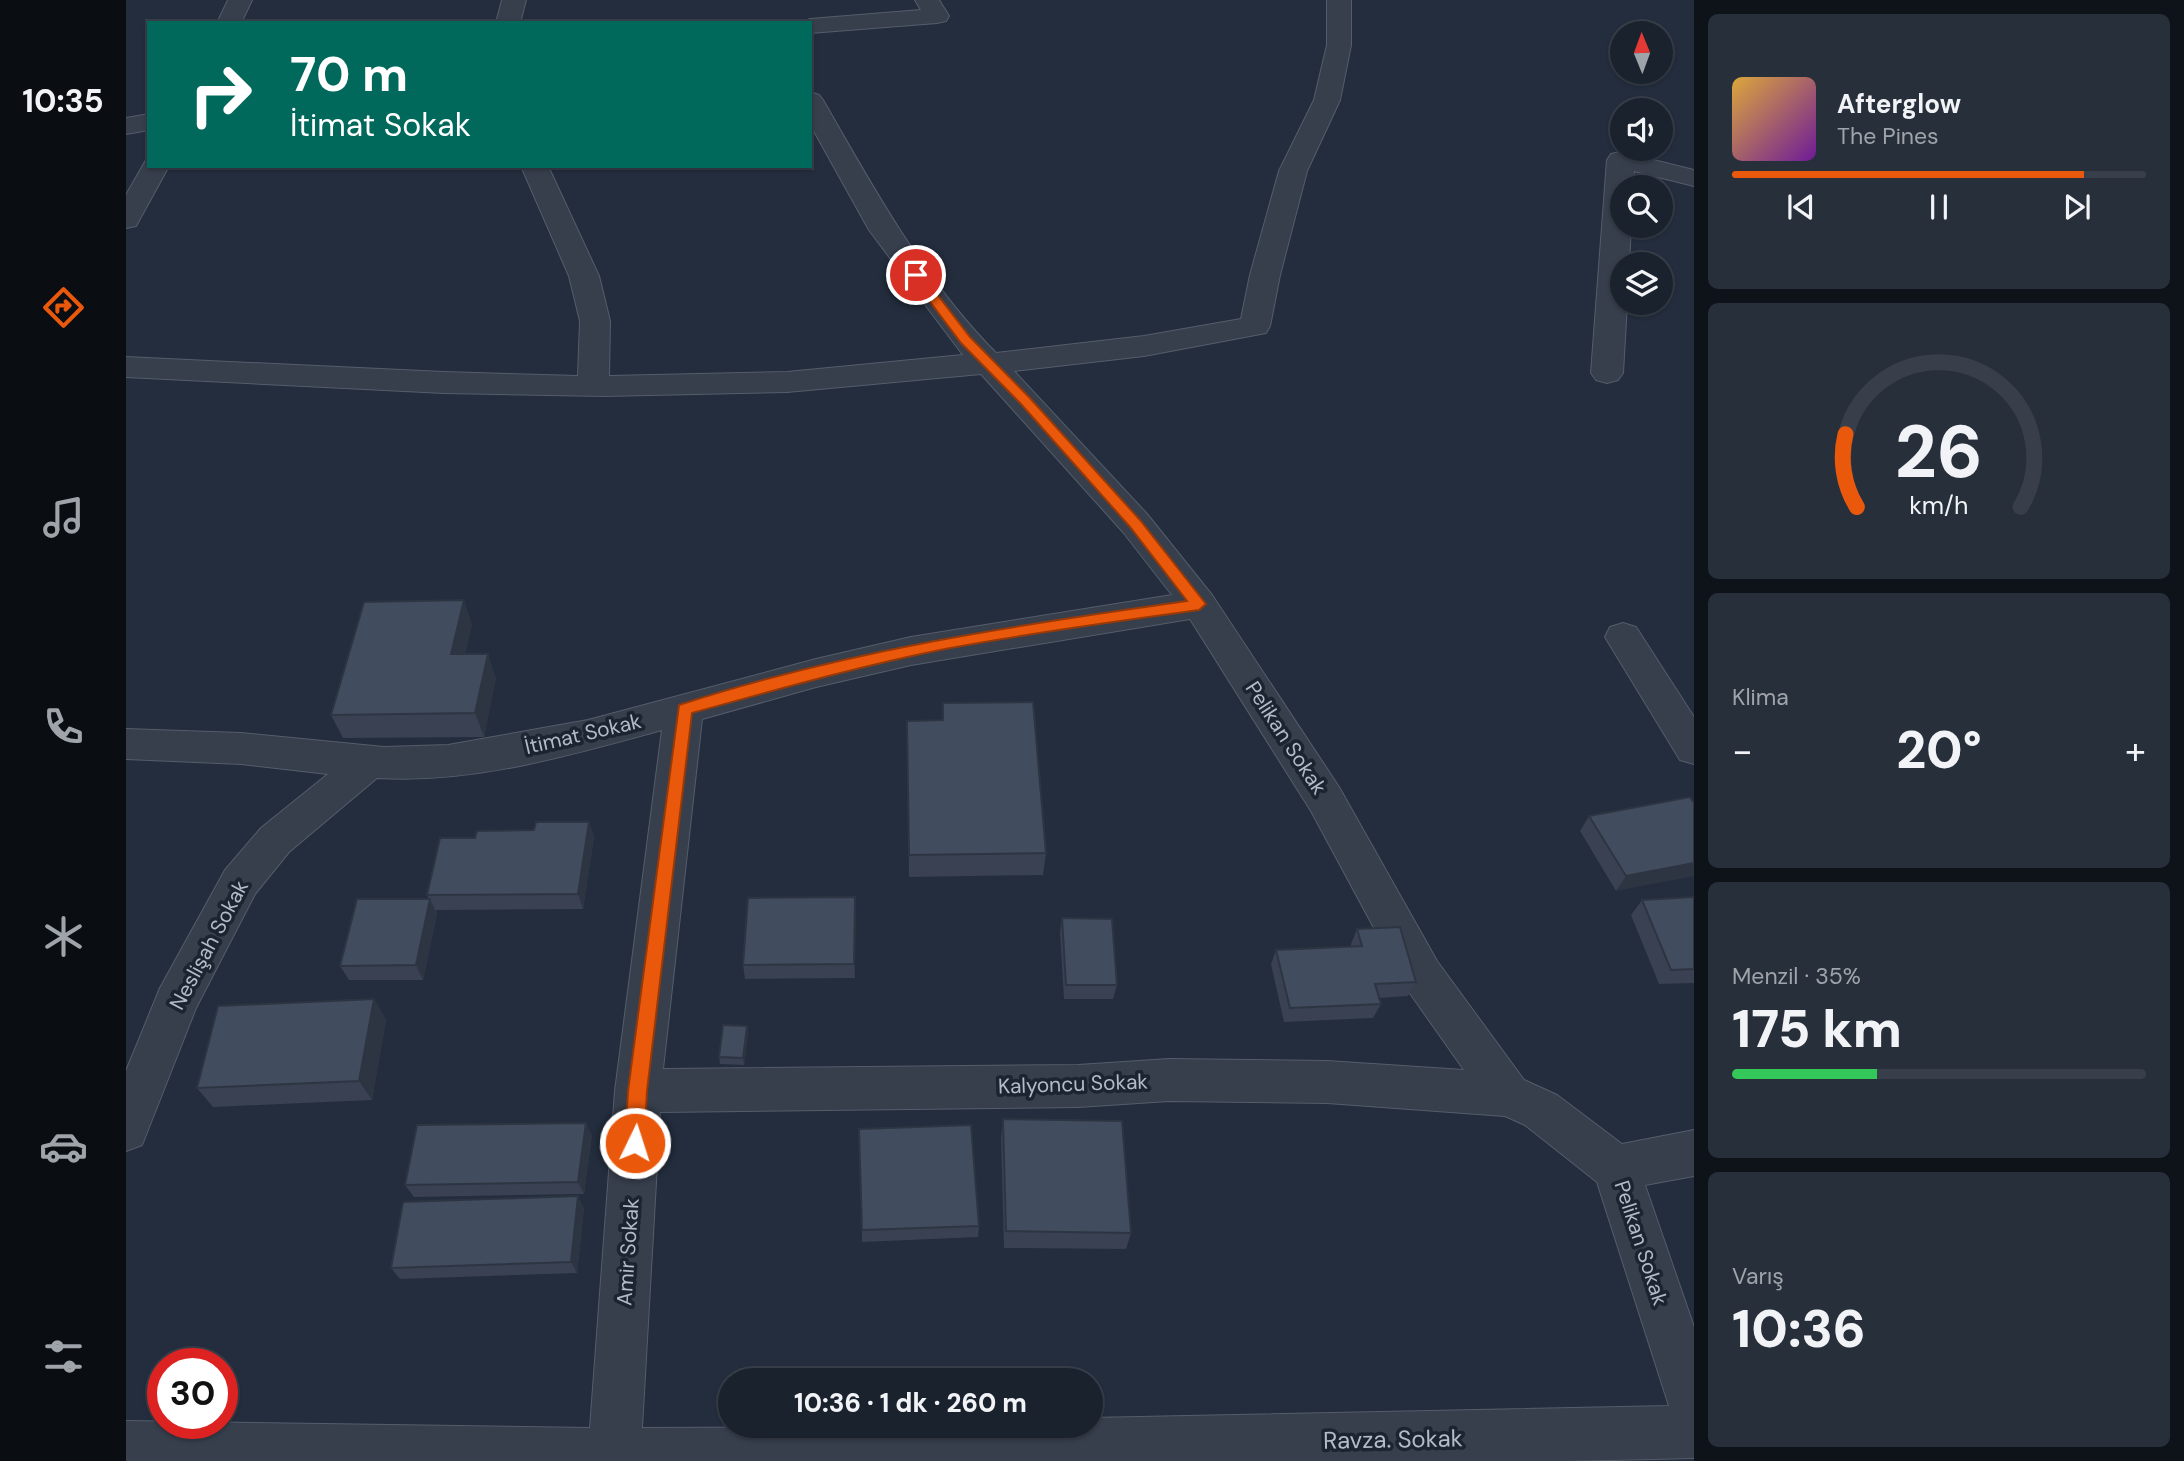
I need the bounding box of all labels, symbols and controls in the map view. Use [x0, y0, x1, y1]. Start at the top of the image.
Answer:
north arrow [1610, 21, 1673, 84]
map controls [1610, 21, 1673, 315]
text: 70 m [290, 42, 408, 106]
icon: right [175, 49, 266, 140]
text: 10:35 [22, 80, 104, 122]
text: Afterglow [1837, 87, 1961, 121]
button: sound [1610, 98, 1673, 161]
text: İtimat Sokak [290, 104, 471, 146]
text: The Pines [1837, 121, 1939, 151]
button: search [1610, 175, 1673, 238]
icon: previous [1782, 188, 1820, 226]
icon: pause [1920, 188, 1958, 226]
icon: next [2058, 188, 2096, 226]
pin [886, 245, 946, 305]
button: layers [1610, 252, 1673, 315]
icon: arrive [897, 256, 935, 294]
icon: directions [39, 283, 88, 332]
text: 26 [1895, 406, 1983, 501]
text: km/h [1909, 489, 1969, 522]
icon: music [39, 493, 88, 542]
street label: Pelikan Sokak [1239, 676, 1333, 800]
text: Klima [1732, 682, 1789, 712]
icon: phone [39, 702, 88, 751]
street label: İtimat Sokak [522, 707, 644, 761]
text: 20° [1896, 716, 1982, 784]
text: − [1732, 726, 1753, 776]
text: + [2125, 726, 2146, 776]
street label: Neslişah Sokak [163, 875, 255, 1015]
icon: climate [39, 912, 88, 961]
text: Menzil · 35% [1732, 961, 1861, 991]
text: 175 km [1732, 995, 1902, 1063]
street label: Kalyoncu Sokak [998, 1067, 1149, 1101]
position arrow [598, 1106, 672, 1180]
icon: car [39, 1122, 88, 1171]
street label: Pelikan Sokak [1608, 1177, 1674, 1309]
street label: Amir Sokak [610, 1197, 646, 1307]
text: Varış [1732, 1261, 1784, 1291]
text: 10:36 [1732, 1295, 1866, 1363]
icon: filters [39, 1332, 88, 1381]
speed limit sign: 30 [147, 1348, 238, 1439]
text: 10:36 · 1 dk · 260 m [794, 1386, 1027, 1420]
street label: Ravza. Sokak [1323, 1422, 1463, 1456]

